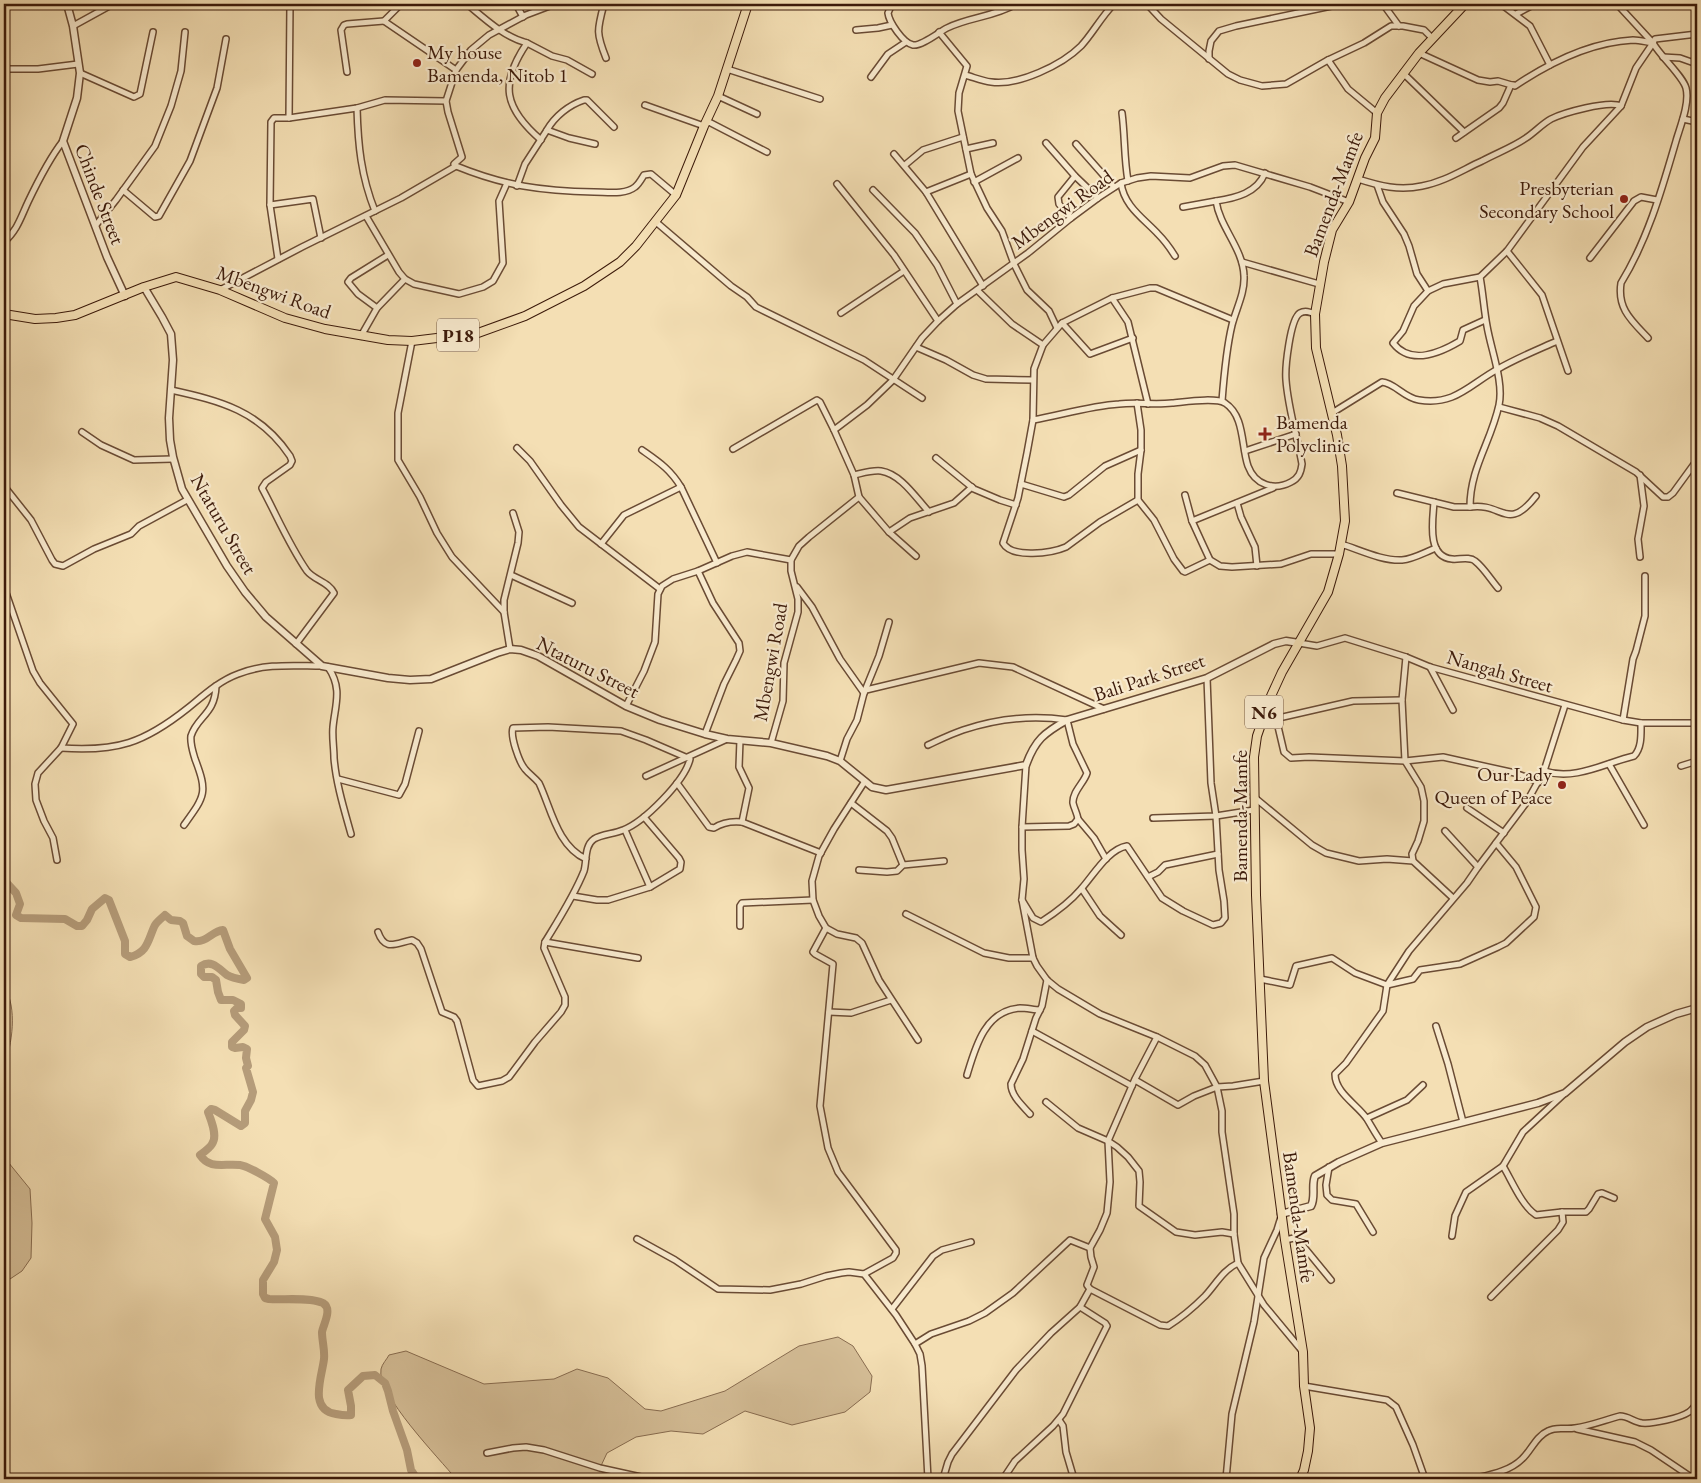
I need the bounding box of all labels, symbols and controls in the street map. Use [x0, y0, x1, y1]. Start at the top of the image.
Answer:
place label: My house Bamenda, Nitob 1 [427, 39, 568, 88]
marker: My house Bamenda, Nitob 1 [411, 57, 423, 69]
street label: Bamenda-Mamfe [1297, 128, 1369, 260]
street label: Chinde Street [69, 140, 131, 249]
street label: Mbengwi Road [1006, 163, 1119, 255]
place label: Presbyterian Secondary School [1479, 175, 1614, 224]
marker: Presbyterian Secondary School [1618, 193, 1630, 205]
street label: Mbengwi Road [213, 259, 336, 325]
road number: P18 [437, 318, 479, 352]
place label: Bamenda Polyclinic [1276, 409, 1350, 458]
marker: Bamenda Polyclinic [1258, 427, 1272, 441]
street label: Ntaturu Street [185, 469, 264, 580]
street label: Mbengwi Road [747, 600, 793, 723]
street label: Ntaturu Street [532, 630, 644, 704]
street label: Nangah Street [1444, 643, 1557, 699]
street label: Bali Park Street [1090, 647, 1209, 707]
road number: N6 [1245, 696, 1283, 729]
street label: Bamenda-Mamfe [1227, 750, 1253, 882]
place label: Our Lady Queen of Peace [1435, 761, 1552, 810]
marker: Our Lady Queen of Peace [1556, 779, 1568, 791]
street label: Bamenda-Mamfe [1277, 1150, 1321, 1284]

